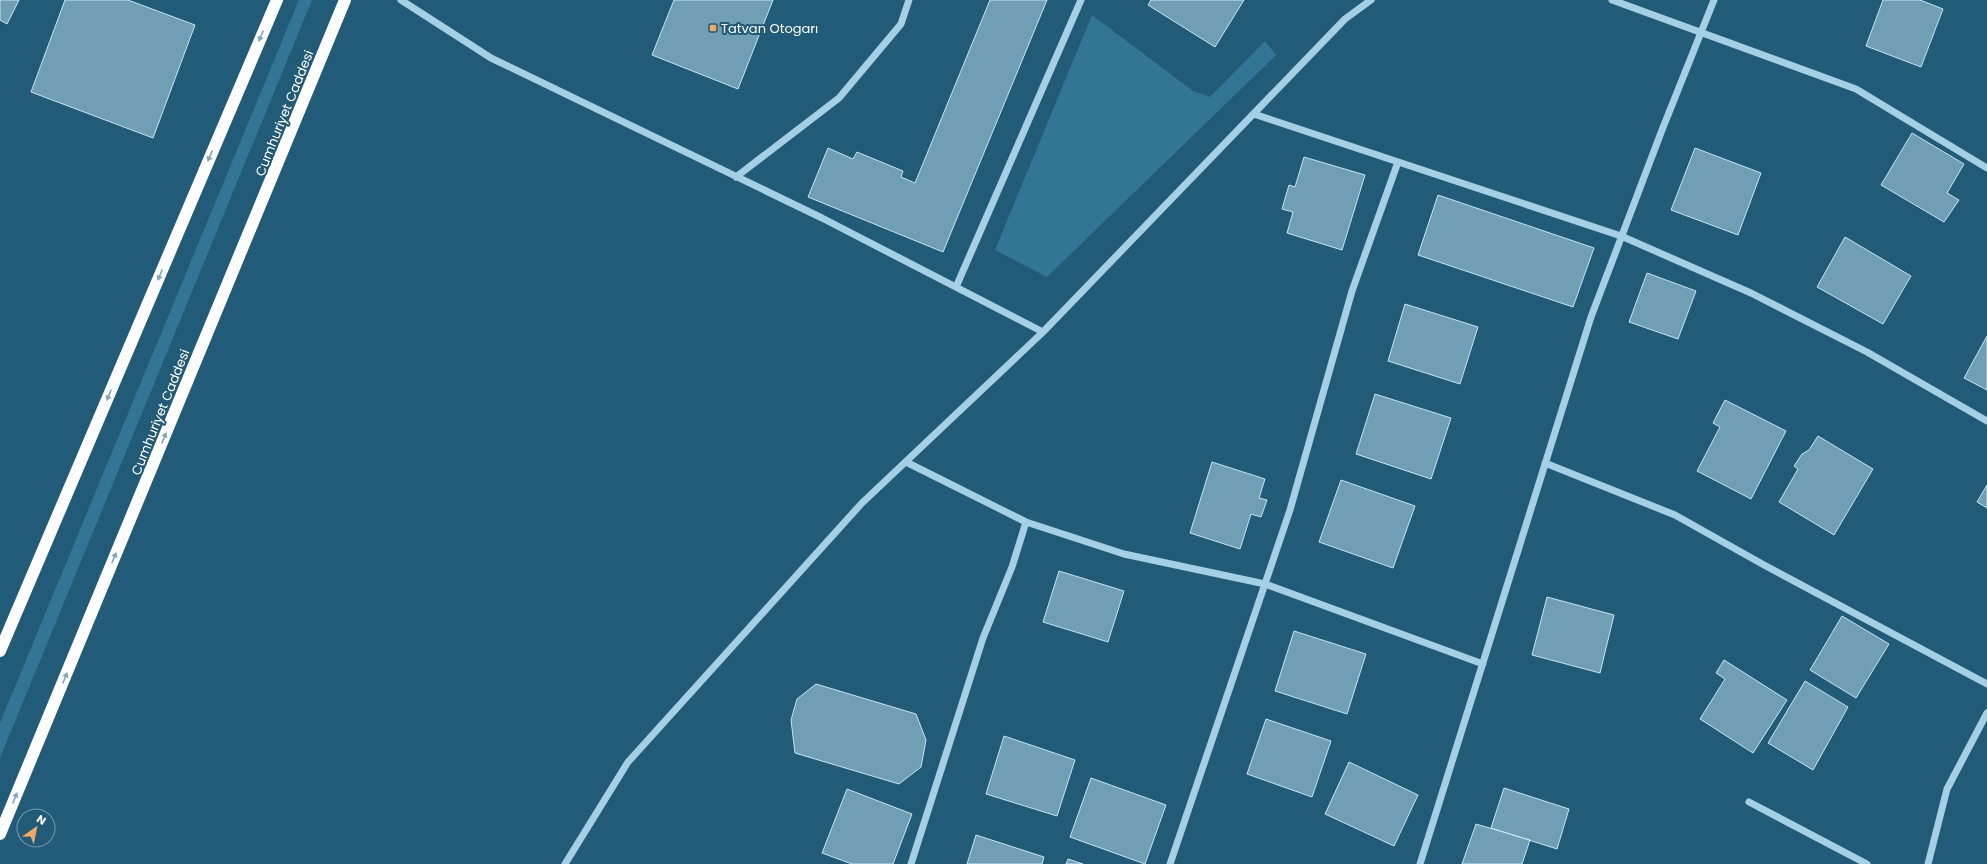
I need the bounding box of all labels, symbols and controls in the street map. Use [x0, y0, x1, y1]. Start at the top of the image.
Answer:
place label: Tatvan Otogarı [721, 19, 818, 38]
marker: Tatvan Otogarı [708, 23, 718, 33]
one-way arrow [258, 30, 264, 42]
street label: Cumhuriyet Caddesi [250, 47, 318, 179]
one-way arrow [207, 150, 213, 162]
one-way arrow [156, 270, 162, 282]
street label: Cumhuriyet Caddesi [126, 346, 194, 478]
one-way arrow [106, 389, 112, 400]
one-way arrow [161, 433, 167, 444]
one-way arrow [112, 552, 118, 564]
one-way arrow [62, 672, 68, 684]
one-way arrow [12, 793, 18, 804]
north arrow [16, 808, 56, 848]
text: N [34, 811, 49, 829]

